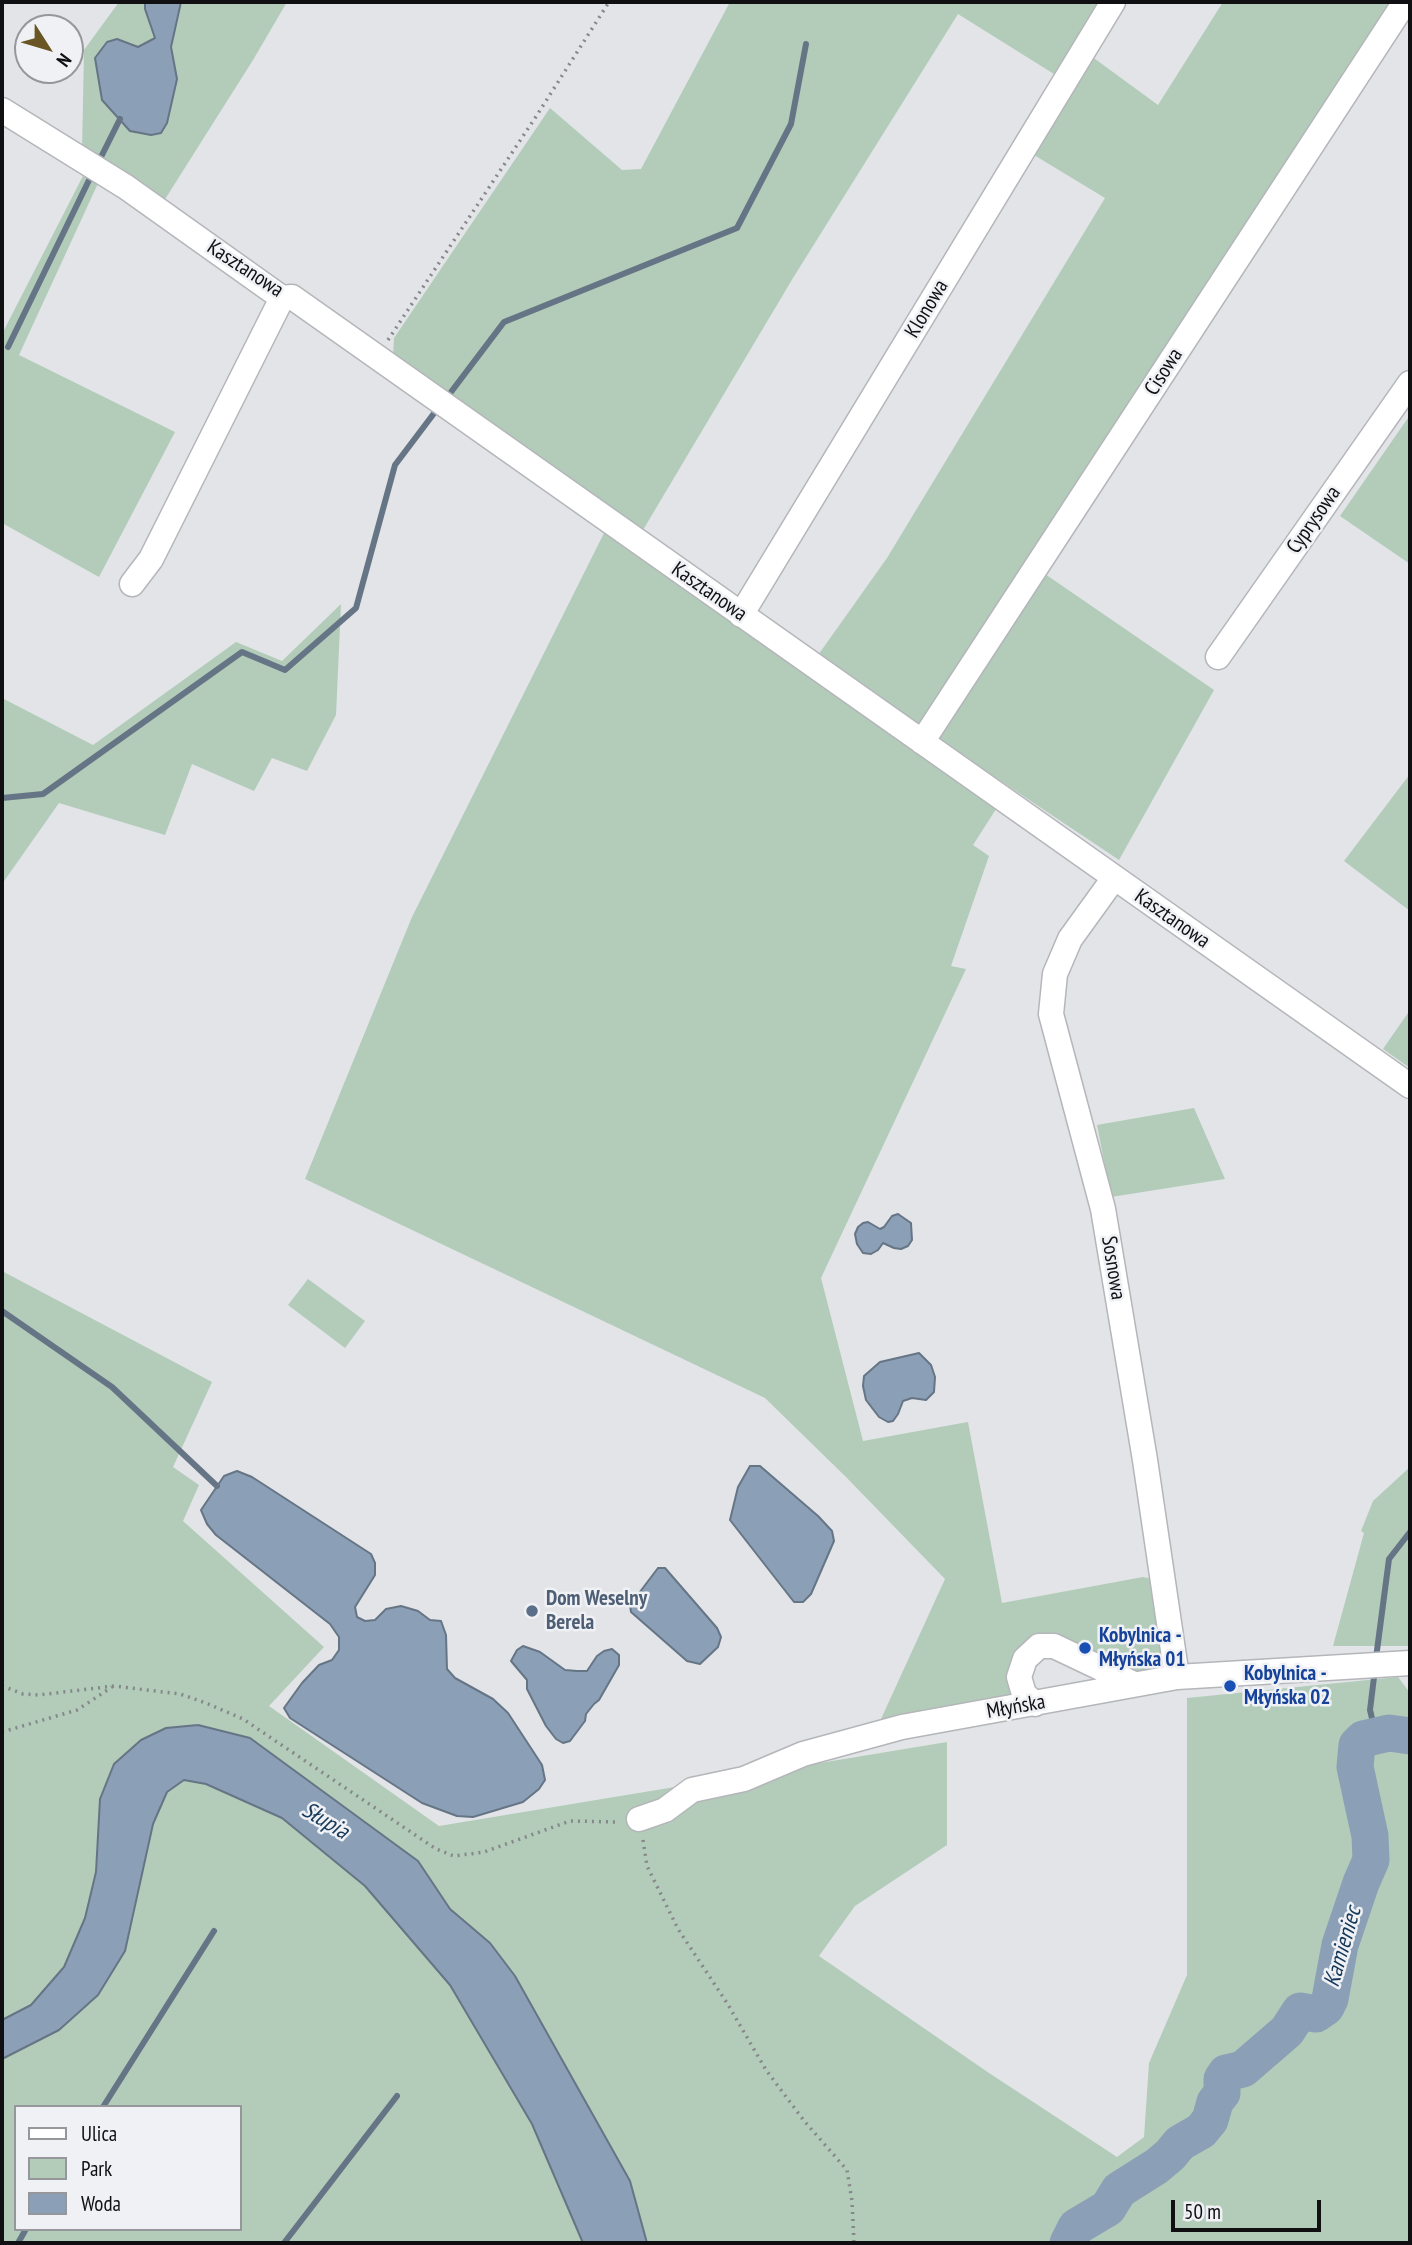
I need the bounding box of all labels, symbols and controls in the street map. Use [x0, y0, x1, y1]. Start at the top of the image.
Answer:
north arrow [14, 14, 84, 84]
text: N [52, 49, 77, 72]
street label: Kasztanowa [202, 235, 288, 303]
street label: Klonowa [900, 275, 954, 343]
street label: Cisowa [1140, 344, 1188, 400]
street label: Cyprysowa [1282, 482, 1346, 558]
street label: Kasztanowa [667, 557, 751, 627]
street label: Kasztanowa [1130, 884, 1214, 954]
street label: Sosnowa [1096, 1234, 1130, 1302]
place label: Dom Weselny Berela [546, 1586, 647, 1636]
marker: Dom Weselny Berela [524, 1603, 540, 1619]
place label: Kobylnica - Młyńska 01 [1099, 1623, 1185, 1673]
marker: Kobylnica - Młyńska 01 [1077, 1640, 1093, 1656]
place label: Kobylnica - Młyńska 02 [1244, 1661, 1330, 1711]
marker: Kobylnica - Młyńska 02 [1222, 1678, 1238, 1694]
street label: Młyńska [985, 1689, 1047, 1725]
water label: Słupia [297, 1796, 353, 1846]
water label: Kamieniec [1318, 1904, 1368, 1990]
legend [14, 2105, 242, 2231]
text: Ulica [81, 2120, 117, 2147]
text: Park [81, 2155, 112, 2182]
scale bar [1174, 2186, 1324, 2230]
text: Woda [81, 2190, 121, 2217]
text: 50 m [1184, 2198, 1221, 2225]

